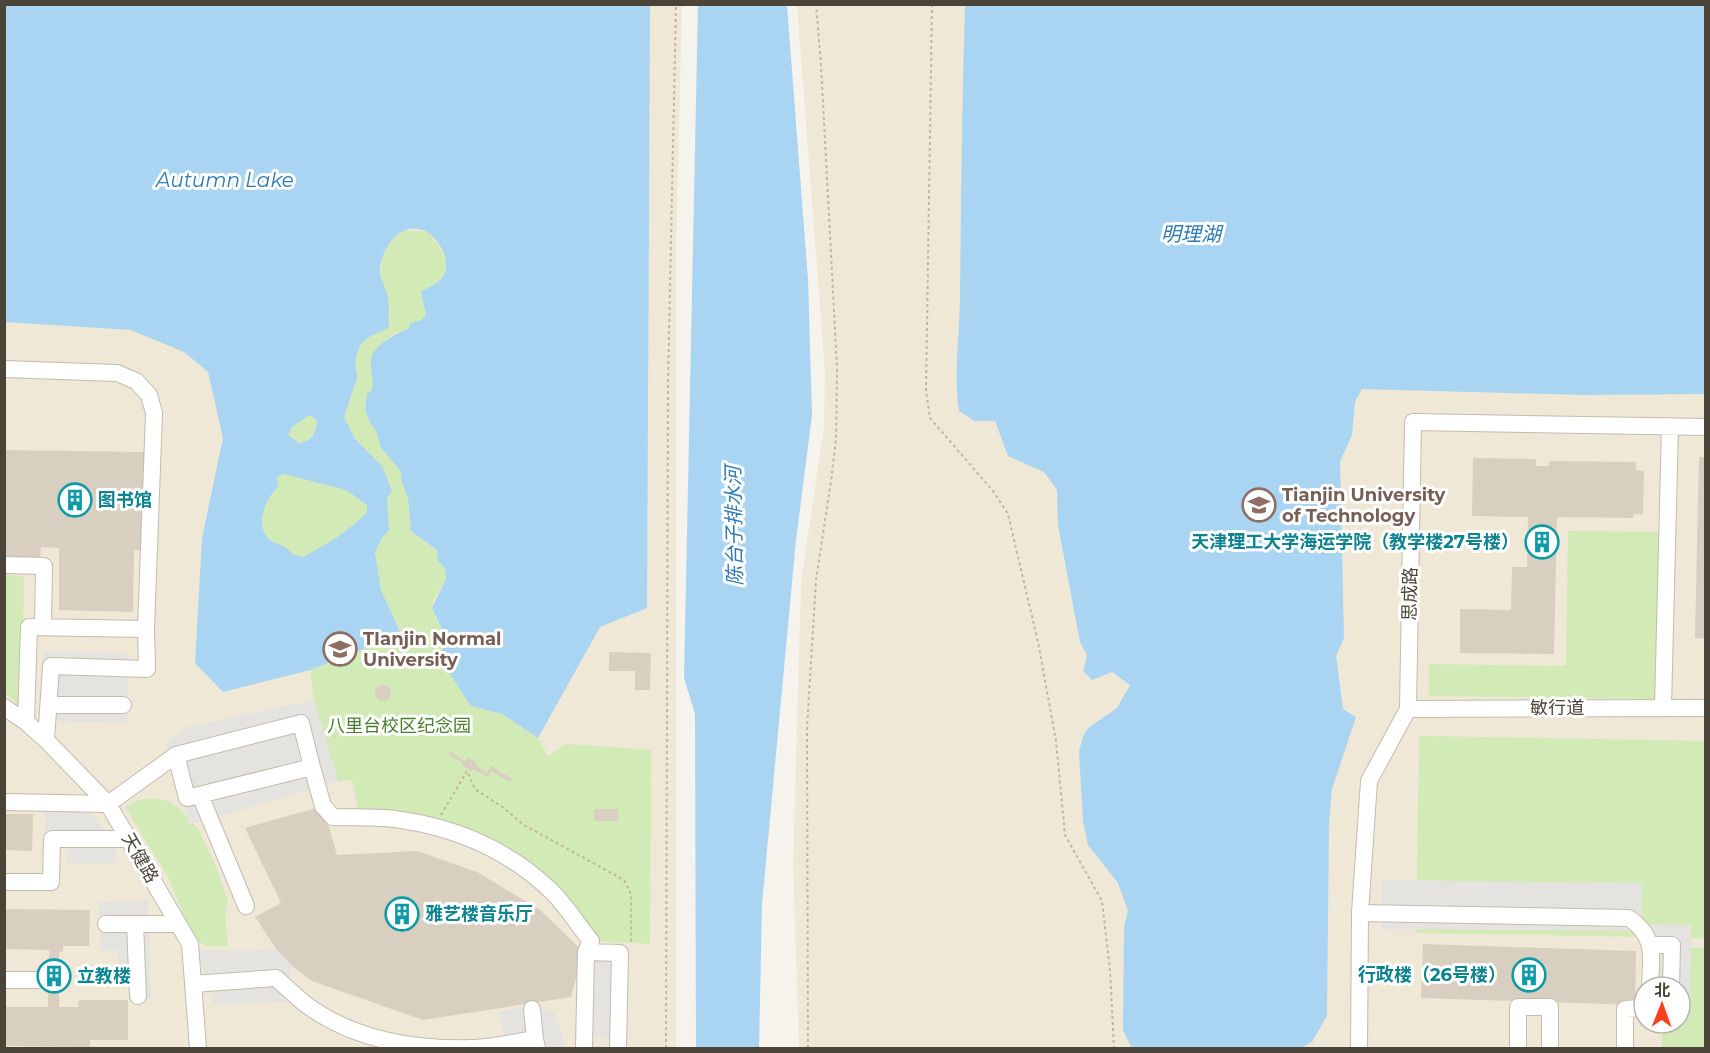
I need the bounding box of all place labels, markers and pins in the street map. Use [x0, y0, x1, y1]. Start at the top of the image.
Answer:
building icon: 图书馆 [57, 482, 93, 518]
place label: Tianjin University of Technology [1282, 484, 1446, 527]
school or university icon: Tianjin University of Technology [1241, 487, 1277, 523]
place label: 图书馆 [98, 489, 152, 511]
building icon: 天津理工大学海运学院（教学楼27号楼） [1524, 524, 1560, 560]
place label: 天津理工大学海运学院（教学楼27号楼） [1191, 531, 1519, 553]
place label: TIanjin Normal University [363, 628, 501, 671]
school or university icon: TIanjin Normal University [322, 631, 358, 667]
building icon: 雅艺楼音乐厅 [384, 896, 420, 932]
place label: 雅艺楼音乐厅 [425, 903, 533, 925]
building icon: 行政楼（26号楼） [1511, 957, 1547, 993]
building icon: 立教楼 [36, 958, 72, 994]
place label: 行政楼（26号楼） [1358, 964, 1506, 986]
place label: 立教楼 [77, 965, 131, 987]

